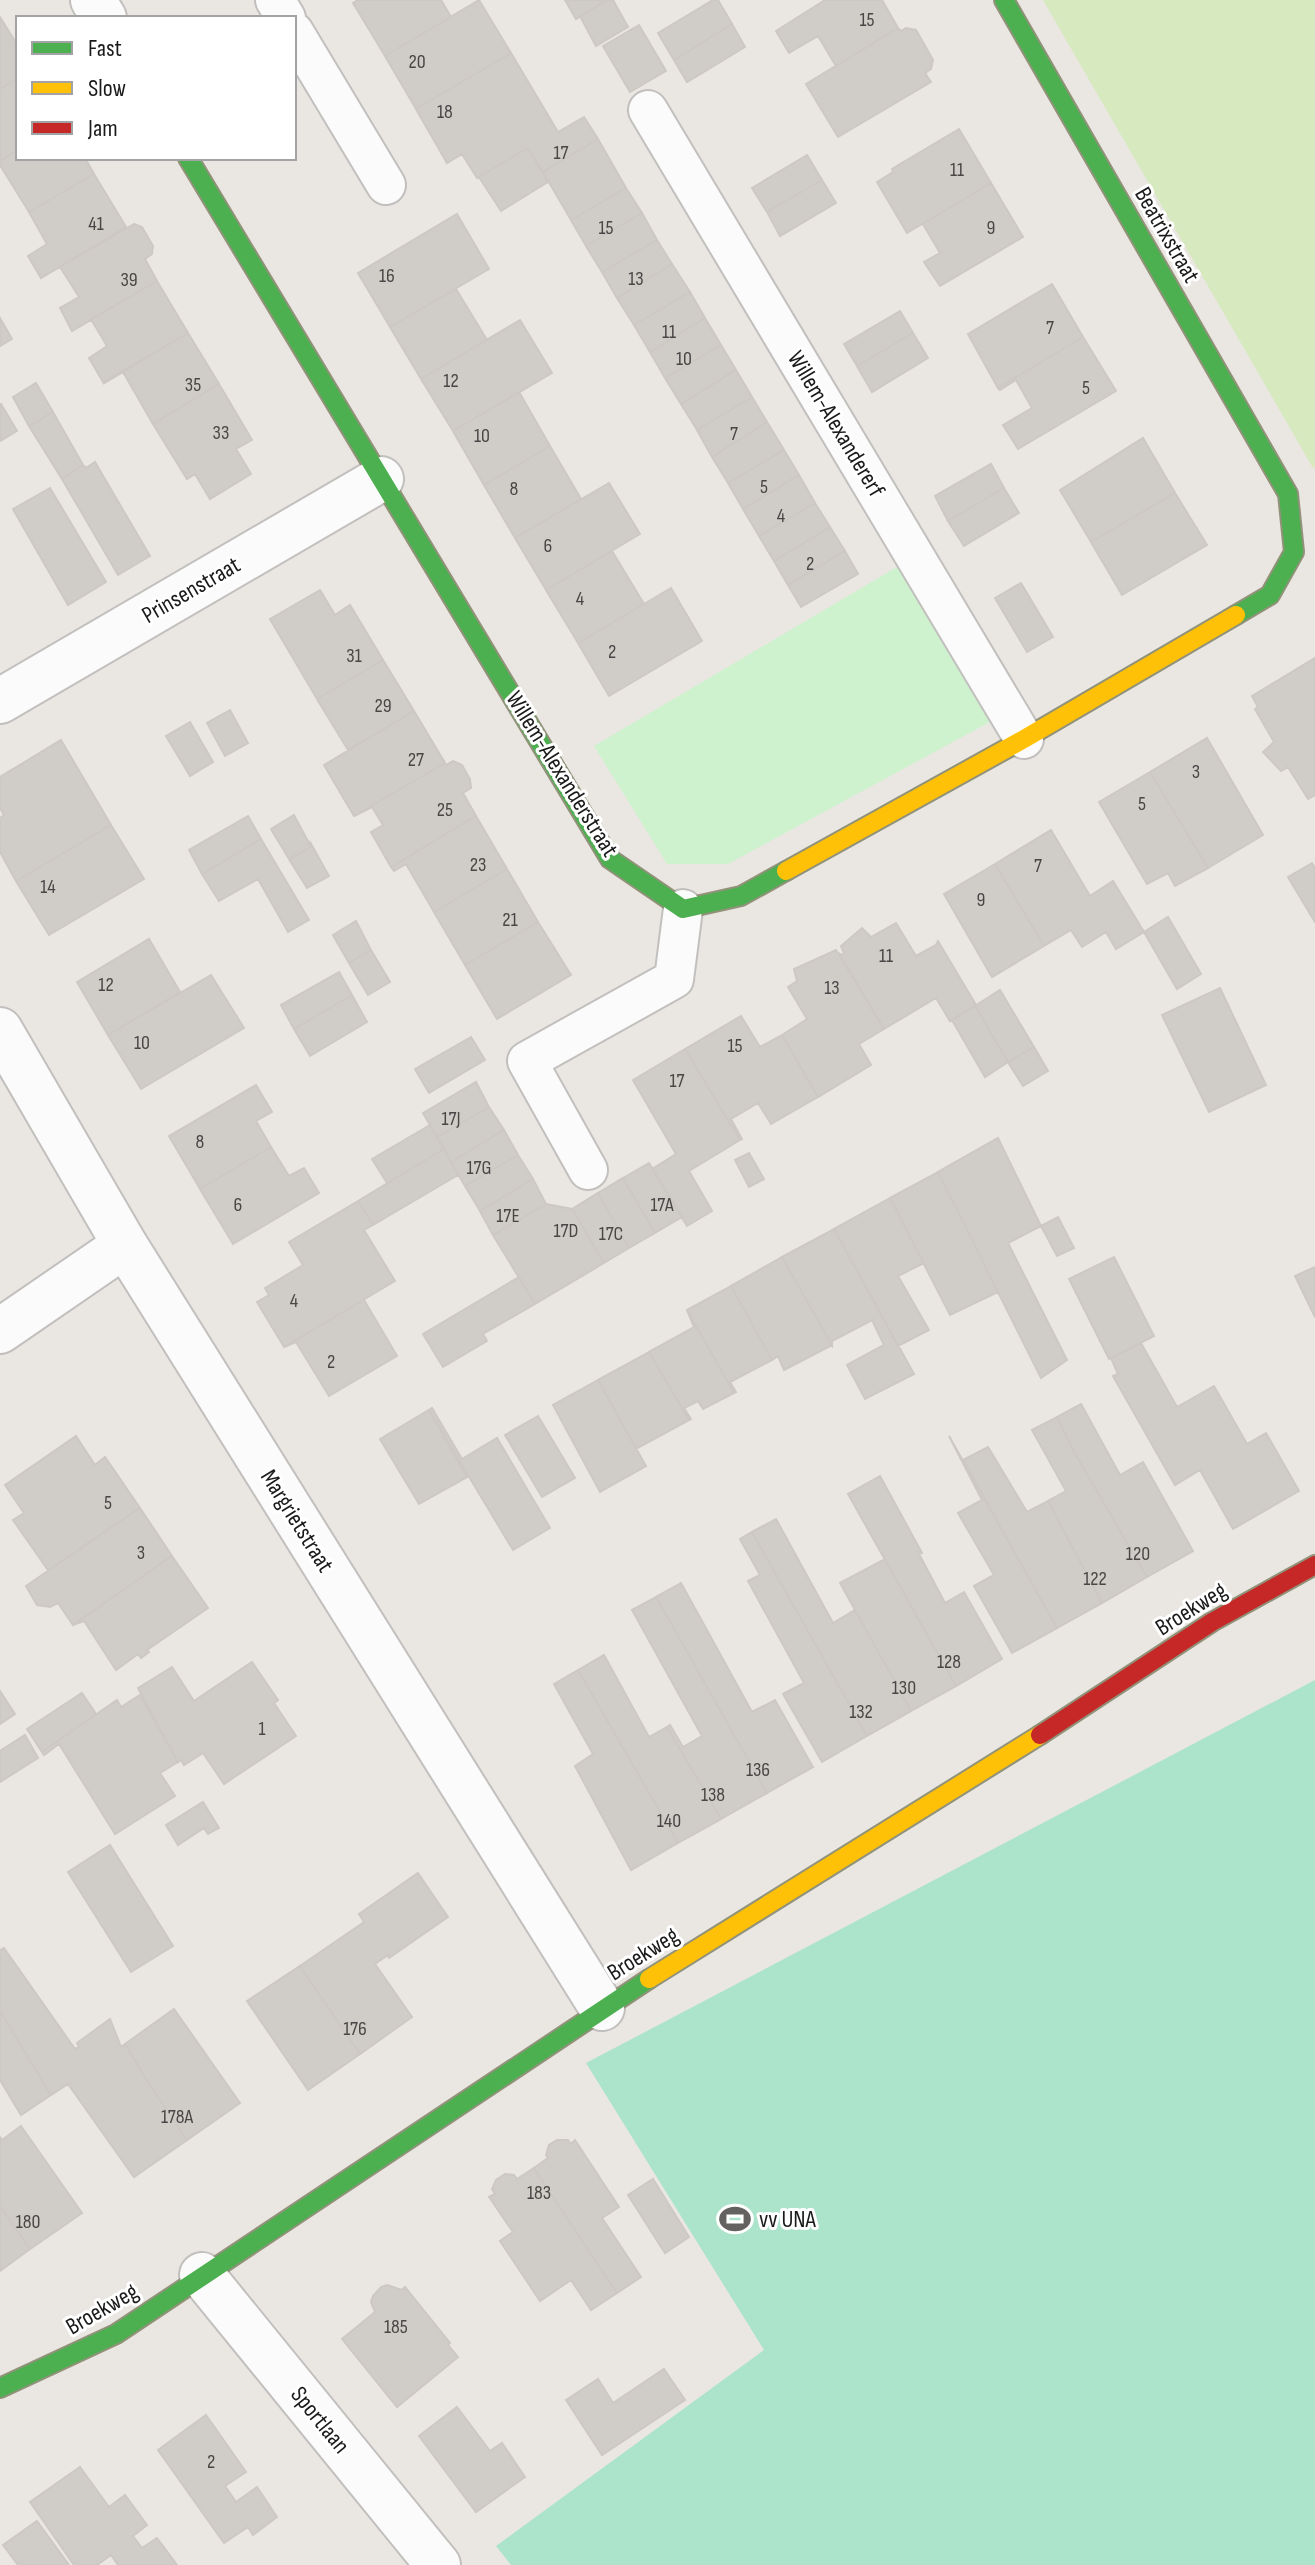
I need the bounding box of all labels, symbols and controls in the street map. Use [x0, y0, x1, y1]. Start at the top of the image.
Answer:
house number: 15 [859, 8, 875, 32]
legend [16, 16, 296, 160]
text: Fast [88, 34, 122, 63]
house number: 20 [408, 50, 426, 74]
text: Slow [88, 74, 126, 103]
house number: 18 [437, 100, 453, 124]
text: Jam [87, 114, 118, 143]
house number: 17 [554, 141, 568, 165]
house number: 11 [950, 158, 964, 182]
street label: Beatrixstraat [1128, 182, 1206, 288]
house number: 41 [88, 212, 104, 236]
house number: 15 [598, 216, 614, 240]
house number: 9 [987, 216, 995, 240]
house number: 16 [379, 264, 395, 288]
house number: 13 [628, 267, 644, 291]
house number: 39 [120, 268, 138, 292]
house number: 7 [1046, 316, 1054, 340]
house number: 11 [662, 320, 676, 344]
street label: Willem-Alexandererf [781, 346, 892, 503]
house number: 10 [676, 347, 692, 371]
house number: 12 [443, 369, 459, 393]
house number: 35 [185, 373, 201, 397]
house number: 5 [1082, 376, 1090, 400]
house number: 33 [213, 421, 229, 445]
house number: 7 [730, 422, 738, 446]
house number: 10 [474, 424, 490, 448]
house number: 5 [760, 475, 768, 499]
house number: 8 [510, 477, 518, 501]
house number: 4 [777, 504, 785, 528]
house number: 6 [544, 534, 552, 558]
street label: Prinsenstraat [137, 550, 245, 630]
house number: 2 [806, 552, 814, 576]
house number: 4 [576, 587, 584, 611]
house number: 2 [608, 640, 616, 664]
house number: 31 [346, 644, 362, 668]
street label: Willem-Alexanderstraat [499, 686, 625, 862]
house number: 29 [374, 694, 392, 718]
house number: 27 [408, 748, 424, 772]
house number: 3 [1192, 760, 1200, 784]
house number: 5 [1138, 792, 1146, 816]
house number: 25 [437, 798, 453, 822]
house number: 23 [470, 853, 486, 877]
house number: 7 [1034, 854, 1042, 878]
house number: 14 [40, 875, 56, 899]
house number: 9 [977, 888, 985, 912]
house number: 21 [502, 908, 518, 932]
house number: 11 [879, 944, 893, 968]
house number: 12 [98, 973, 114, 997]
house number: 13 [824, 976, 840, 1000]
house number: 10 [134, 1031, 150, 1055]
house number: 15 [727, 1034, 743, 1058]
house number: 17 [670, 1069, 684, 1093]
house number: 17J [442, 1107, 461, 1131]
house number: 8 [196, 1130, 204, 1154]
house number: 17G [467, 1156, 491, 1180]
house number: 6 [234, 1193, 242, 1217]
house number: 17A [650, 1193, 674, 1217]
house number: 17E [496, 1204, 520, 1228]
house number: 17D [554, 1219, 578, 1243]
house number: 17C [599, 1222, 623, 1246]
house number: 4 [290, 1289, 298, 1313]
house number: 2 [327, 1350, 335, 1374]
street label: Margrietstraat [254, 1464, 340, 1578]
house number: 5 [104, 1491, 112, 1515]
house number: 3 [137, 1541, 145, 1565]
house number: 120 [1126, 1542, 1150, 1566]
house number: 122 [1083, 1567, 1107, 1591]
street label: Broekweg [1150, 1576, 1232, 1642]
house number: 128 [937, 1650, 961, 1674]
house number: 130 [892, 1676, 916, 1700]
house number: 132 [849, 1700, 873, 1724]
house number: 1 [259, 1717, 266, 1741]
house number: 136 [746, 1758, 770, 1782]
house number: 138 [701, 1783, 725, 1807]
house number: 140 [657, 1809, 681, 1833]
street label: Broekweg [602, 1921, 684, 1987]
house number: 176 [343, 2017, 367, 2041]
house number: 178A [161, 2105, 194, 2129]
house number: 183 [527, 2181, 551, 2205]
sports icon: vv UNA [718, 2202, 752, 2236]
place label: vv UNA [759, 2205, 817, 2234]
house number: 180 [16, 2210, 40, 2234]
street label: Broekweg [61, 2277, 143, 2341]
house number: 185 [384, 2315, 408, 2339]
street label: Sportlaan [284, 2381, 356, 2459]
house number: 2 [207, 2450, 215, 2474]

